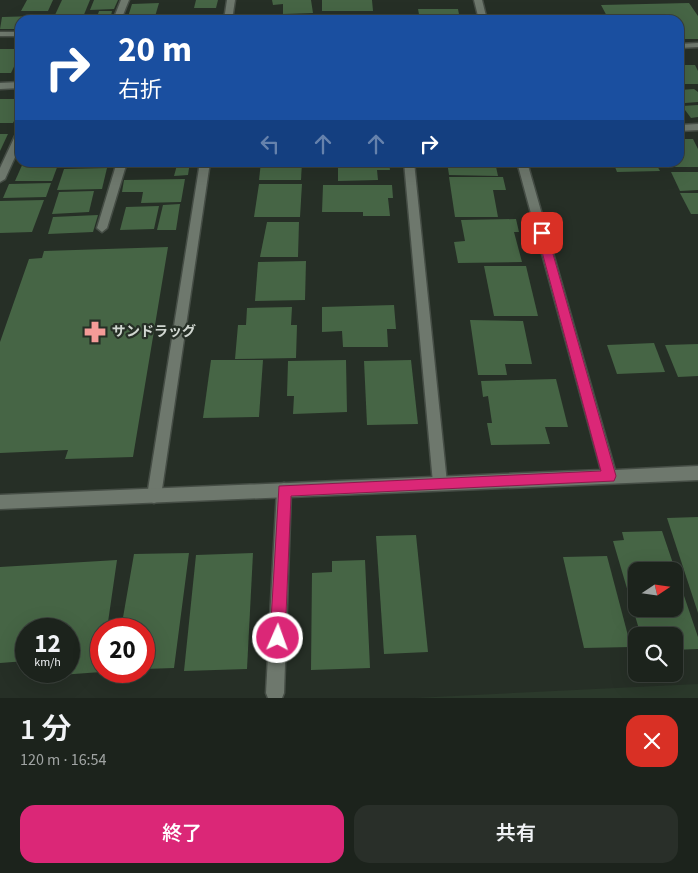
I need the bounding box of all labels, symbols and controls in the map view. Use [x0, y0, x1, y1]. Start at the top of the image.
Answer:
text: 20 m [118, 25, 192, 75]
icon: right [35, 35, 100, 100]
text: 右折 [118, 74, 162, 106]
icon: left [256, 130, 284, 158]
icon: ahead [309, 130, 337, 158]
icon: ahead [362, 130, 390, 158]
icon: right [415, 130, 443, 158]
pin [521, 212, 563, 254]
icon: arrive [528, 219, 556, 247]
pharmacy icon: サンドラッグ [82, 319, 108, 345]
place label: サンドラッグ [112, 322, 196, 342]
north arrow [628, 562, 682, 618]
map controls [628, 562, 683, 682]
position arrow [251, 611, 303, 663]
speed limit sign: 20 [90, 618, 155, 683]
text: 12 [34, 626, 61, 662]
button: search [628, 627, 683, 682]
text: km/h [34, 654, 61, 671]
text: 1 分 [20, 708, 71, 751]
button: close [626, 715, 678, 767]
text: 120 m · 16:54 [20, 749, 107, 771]
button: 終了 [20, 805, 344, 863]
button: 共有 [354, 805, 678, 863]

